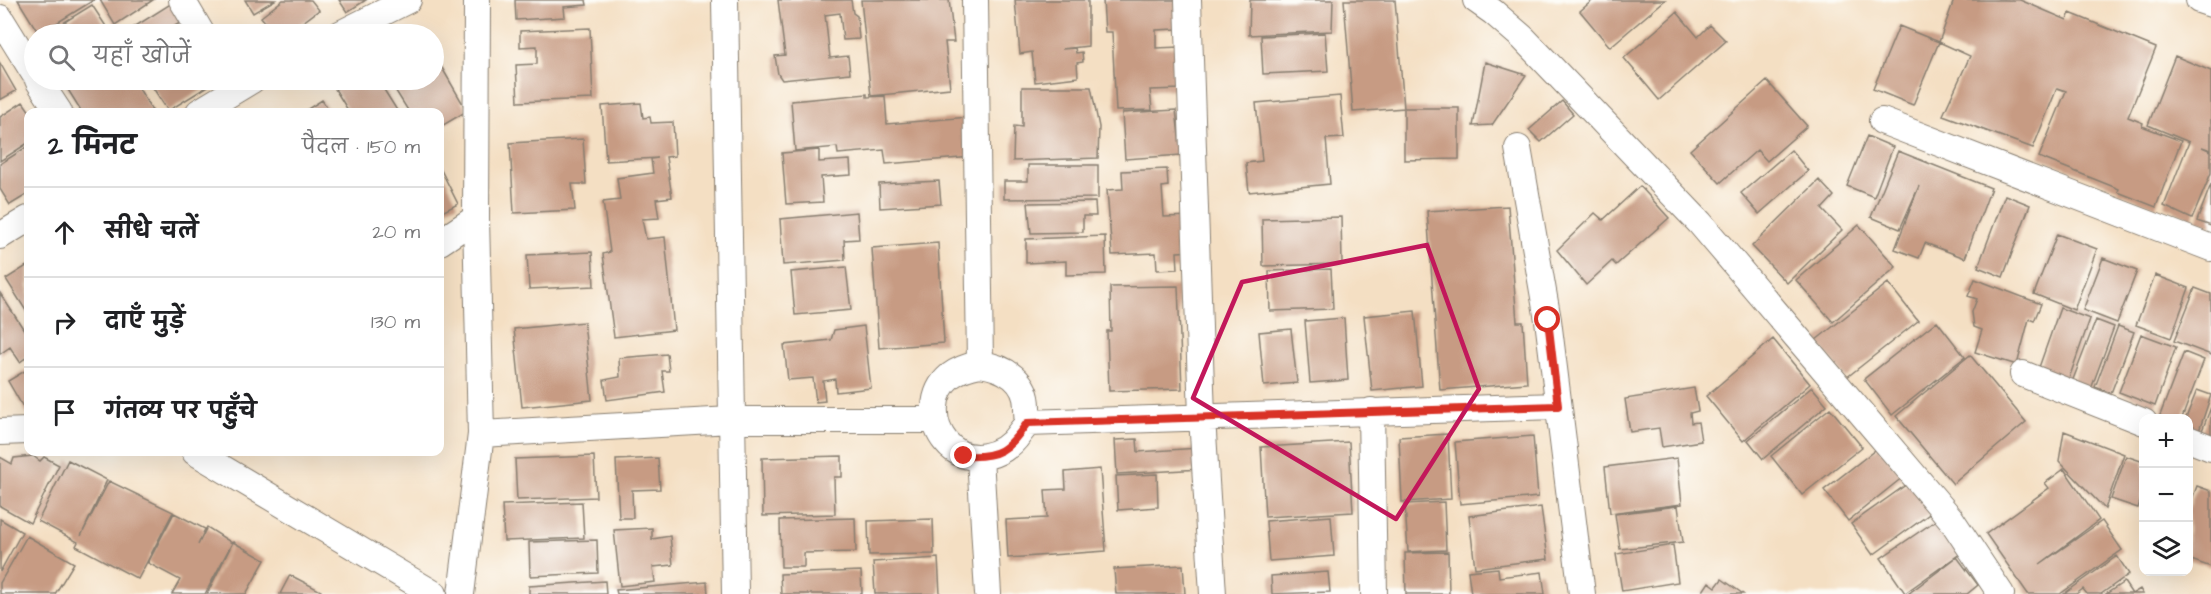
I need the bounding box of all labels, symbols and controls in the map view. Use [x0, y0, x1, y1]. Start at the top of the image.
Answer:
search box [24, 24, 444, 90]
icon: search [45, 41, 78, 74]
text: यहाँ खोजें [93, 41, 191, 72]
text: 2 मिनट [48, 128, 136, 164]
text: पैदल · 150 m [302, 133, 420, 161]
icon: ahead [48, 216, 81, 249]
text: सीधे चलें [105, 216, 198, 247]
text: 20 m [372, 218, 420, 246]
icon: right [48, 306, 81, 339]
text: दाएँ मुड़ें [105, 306, 185, 337]
route start [1534, 306, 1560, 332]
text: 130 m [371, 308, 420, 336]
icon: arrive [48, 396, 81, 429]
text: गंतव्य पर पहुँचे [105, 396, 256, 427]
map controls [2139, 414, 2193, 576]
button: + [2139, 414, 2193, 468]
route end [950, 442, 976, 468]
button: − [2139, 468, 2193, 522]
button: layers [2139, 522, 2193, 576]

